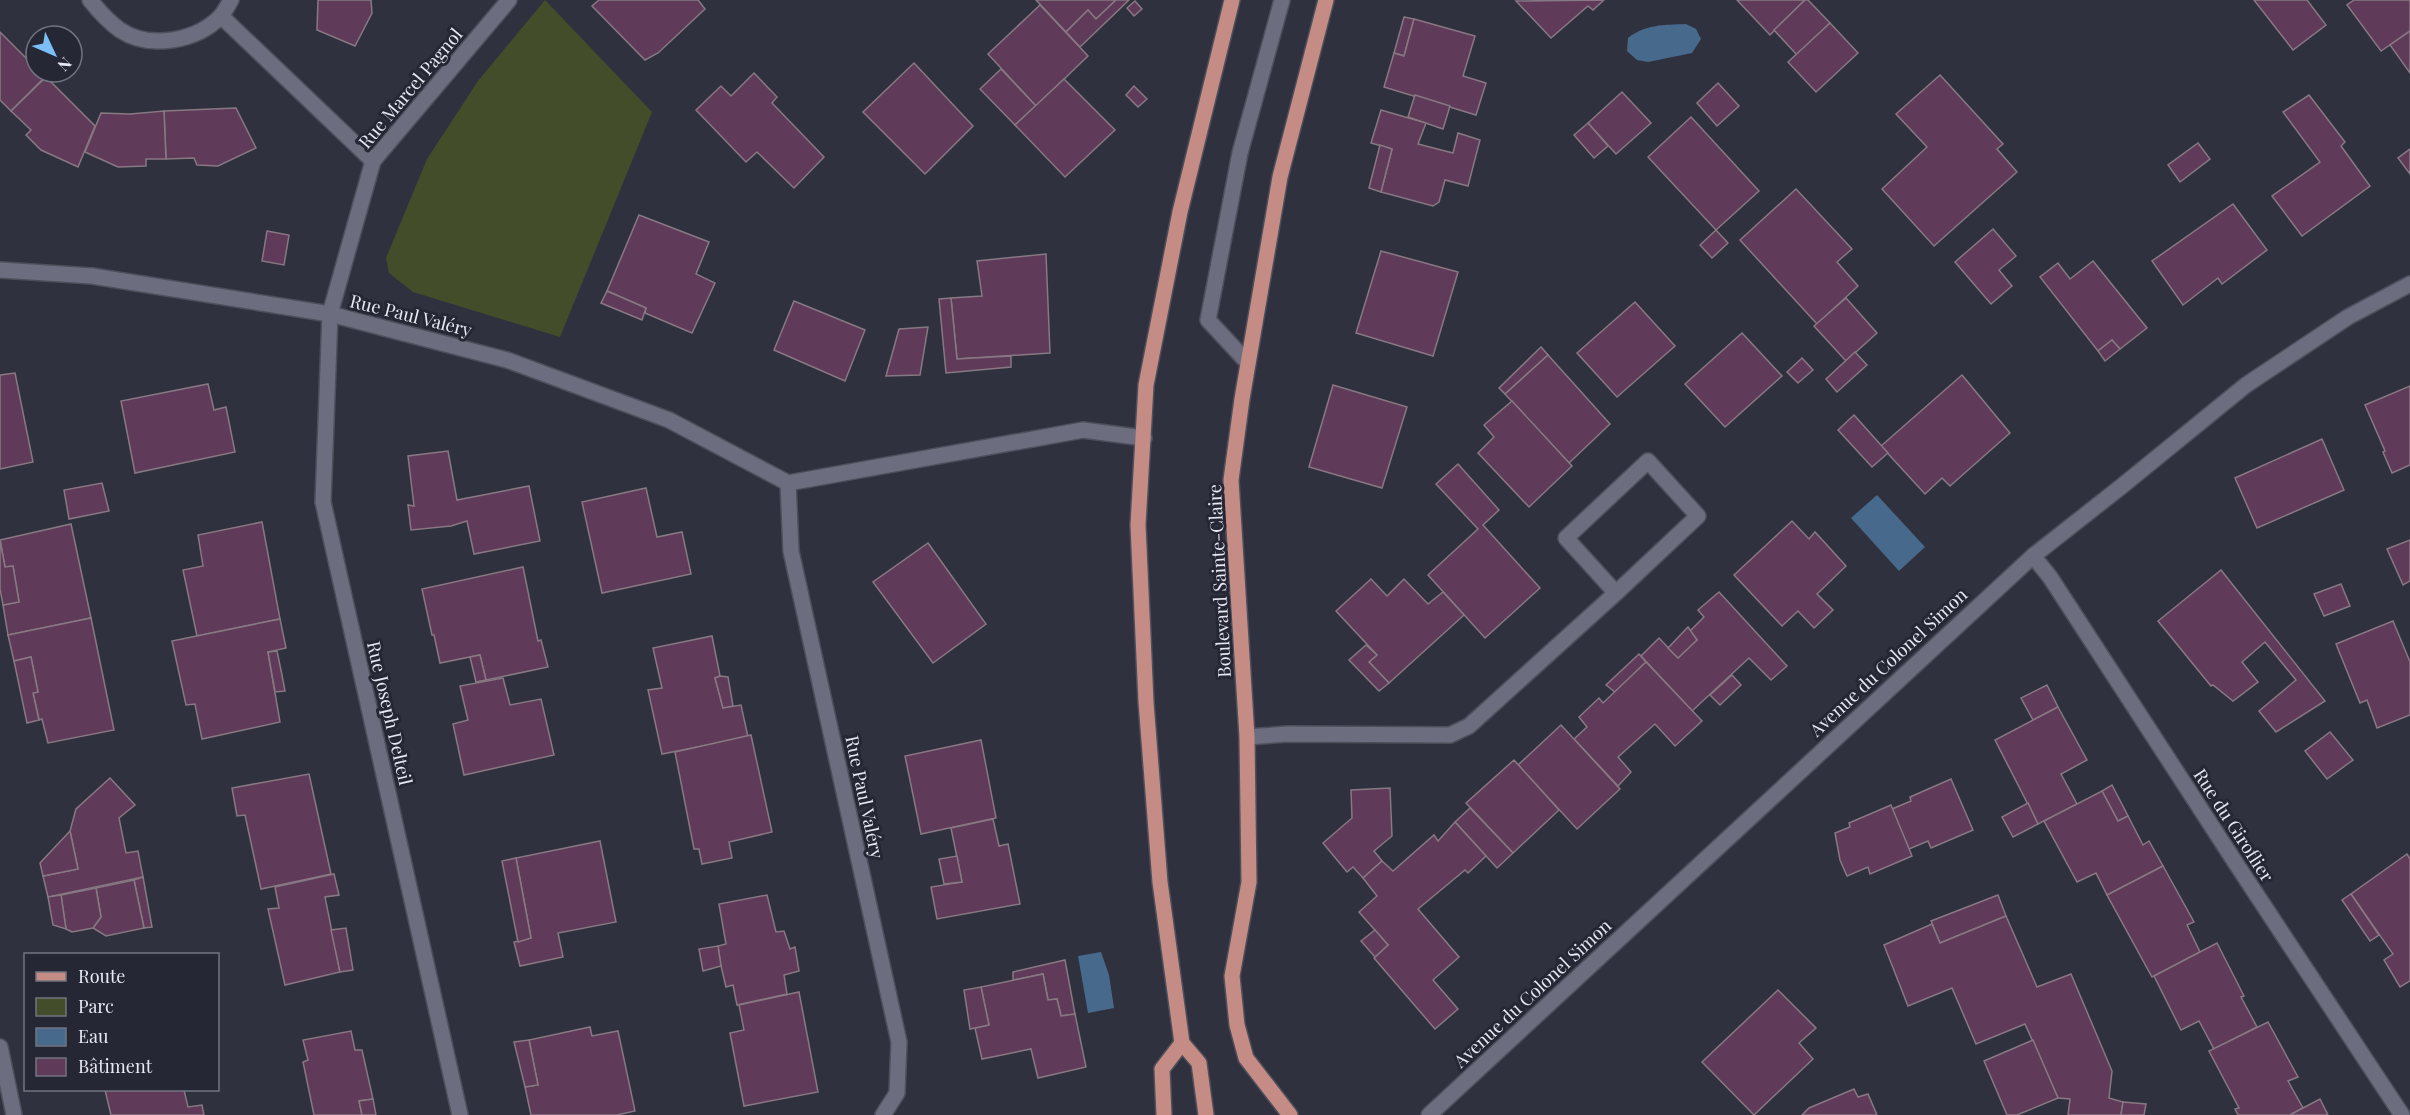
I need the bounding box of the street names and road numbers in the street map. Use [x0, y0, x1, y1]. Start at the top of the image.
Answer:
street label: Rue Marcel Pagnol [353, 23, 467, 153]
street label: Rue Paul Valéry [347, 288, 475, 342]
street label: Boulevard Sainte-Claire [1202, 484, 1236, 678]
street label: Avenue du Colonel Simon [1803, 582, 1972, 742]
street label: Rue Joseph Delteil [362, 639, 418, 787]
street label: Rue Paul Valéry [840, 733, 890, 861]
street label: Rue du Giroflier [2189, 764, 2279, 886]
street label: Avenue du Colonel Simon [1447, 913, 1616, 1073]

